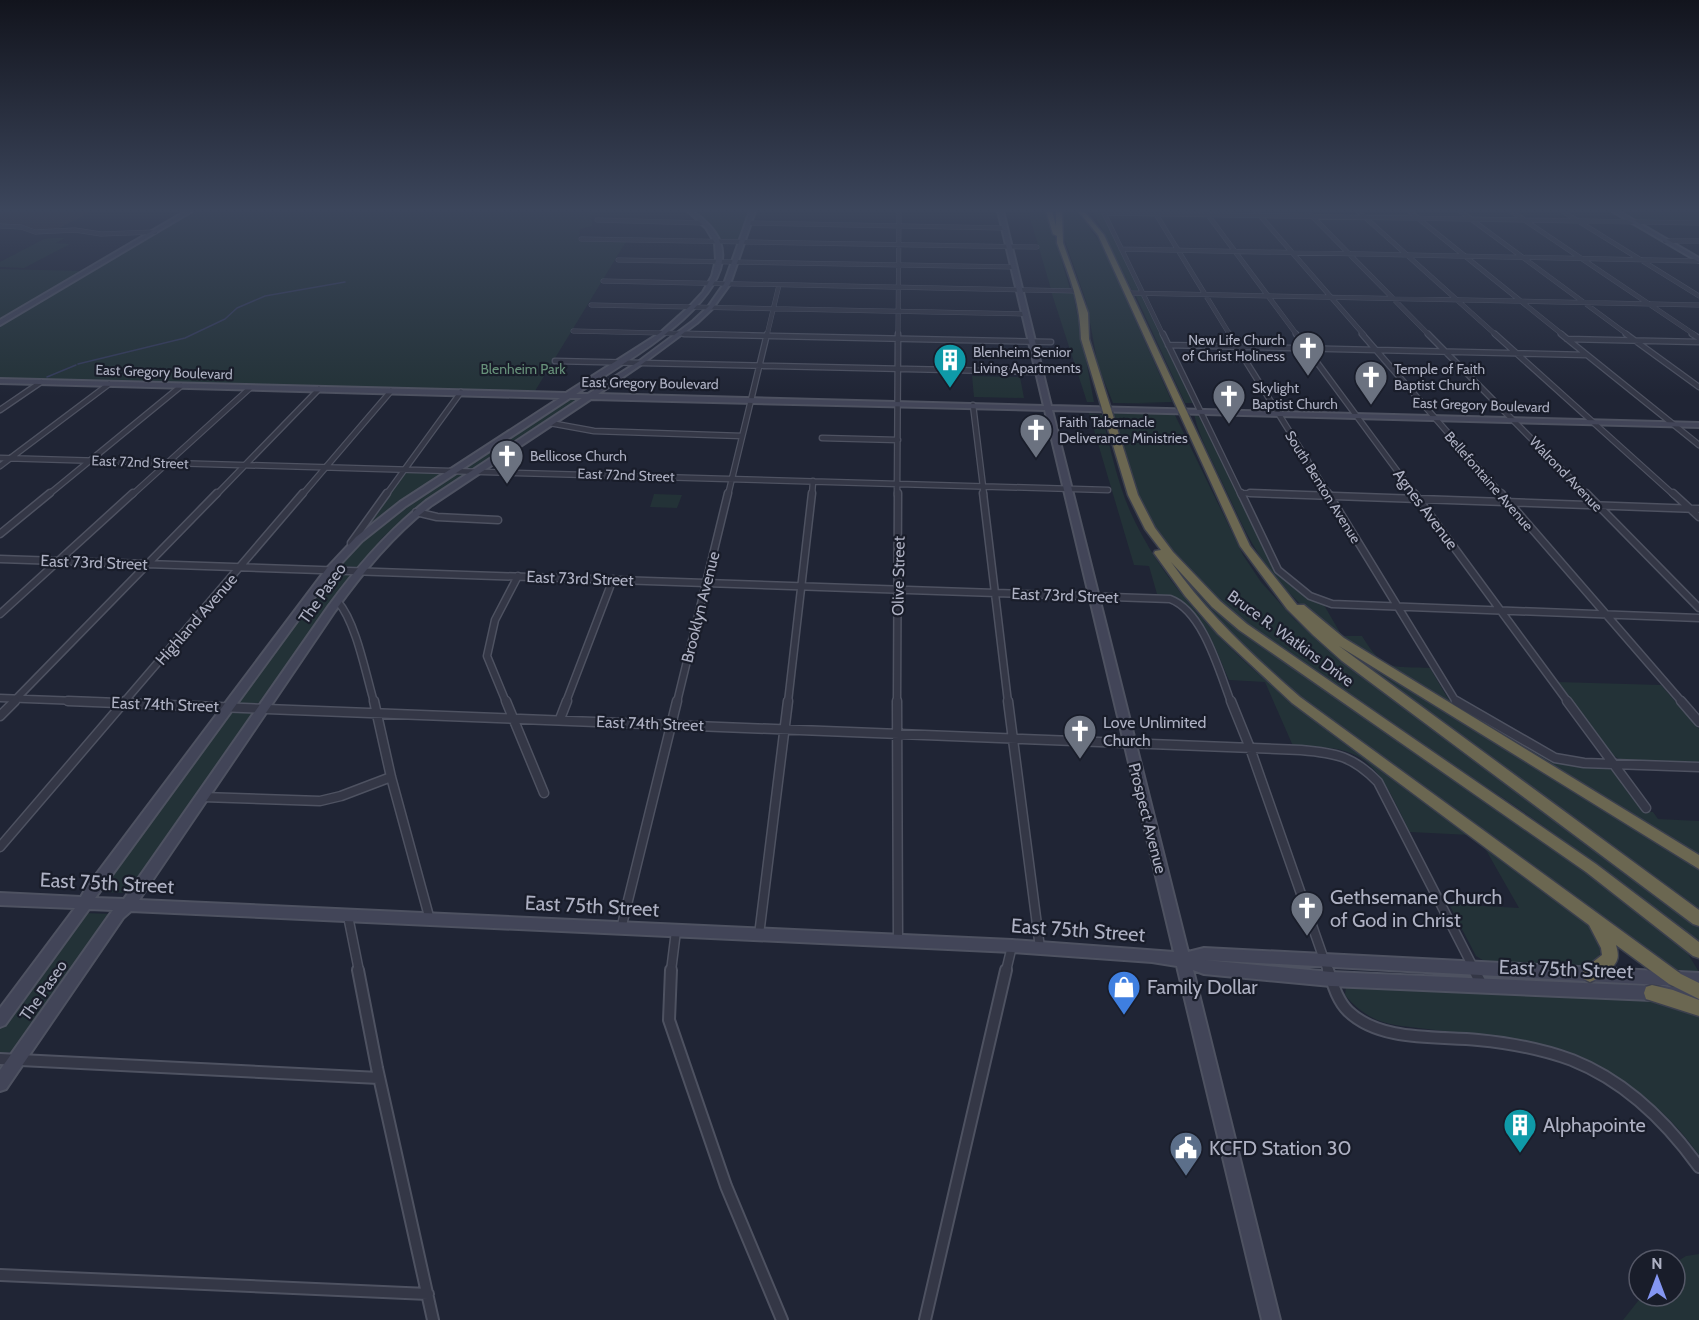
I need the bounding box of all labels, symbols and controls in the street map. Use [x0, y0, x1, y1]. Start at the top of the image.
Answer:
church icon: New Life Church of Christ Holiness [1290, 330, 1326, 377]
place label: New Life Church of Christ Holiness [1182, 331, 1285, 365]
building icon: Blenheim Senior Living Apartments [932, 342, 968, 389]
place label: Blenheim Senior Living Apartments [973, 343, 1081, 377]
church icon: Temple of Faith Baptist Church [1353, 359, 1389, 406]
park label: Blenheim Park [481, 360, 566, 378]
place label: Temple of Faith Baptist Church [1394, 360, 1485, 394]
street label: East Gregory Boulevard [95, 361, 233, 383]
street label: East Gregory Boulevard [581, 373, 719, 393]
church icon: Skylight Baptist Church [1211, 378, 1247, 425]
place label: Skylight Baptist Church [1252, 379, 1338, 413]
street label: East Gregory Boulevard [1412, 394, 1550, 416]
church icon: Faith Tabernacle Deliverance Ministries [1018, 412, 1054, 459]
place label: Faith Tabernacle Deliverance Ministries [1059, 413, 1188, 447]
street label: South Benton Avenue [1281, 427, 1365, 547]
street label: Bellefontaine Avenue [1441, 428, 1537, 534]
street label: Walrond Avenue [1526, 433, 1606, 515]
church icon: Bellicose Church [489, 438, 525, 485]
place label: Bellicose Church [530, 447, 627, 465]
street label: East 72nd Street [91, 451, 189, 473]
street label: East 72nd Street [577, 464, 675, 486]
street label: Agnes Avenue [1389, 465, 1462, 553]
street label: Olive Street [888, 535, 909, 616]
street label: Brooklyn Avenue [677, 549, 724, 665]
street label: East 73rd Street [40, 551, 149, 574]
street label: The Paseo [295, 559, 350, 627]
street label: East 73rd Street [526, 567, 635, 590]
street label: Highland Avenue [152, 570, 241, 669]
street label: East 73rd Street [1011, 584, 1120, 607]
street label: Bruce R. Watkins Drive [1224, 586, 1358, 691]
street label: East 74th Street [111, 693, 220, 716]
street label: East 74th Street [596, 712, 705, 735]
church icon: Love Unlimited Church [1062, 713, 1098, 760]
place label: Love Unlimited Church [1103, 713, 1206, 750]
street label: Prospect Avenue [1125, 761, 1170, 875]
street label: East 75th Street [39, 867, 175, 899]
place label: Gethsemane Church of God in Christ [1330, 885, 1502, 932]
street label: East 75th Street [524, 890, 660, 922]
church icon: Gethsemane Church of God in Christ [1289, 890, 1325, 937]
street label: East 75th Street [1010, 913, 1146, 947]
street label: East 75th Street [1498, 955, 1634, 983]
street label: The Paseo [16, 956, 71, 1024]
shop icon: Family Dollar [1106, 969, 1142, 1016]
place label: Family Dollar [1147, 975, 1258, 999]
building icon: Alphapointe [1502, 1107, 1538, 1154]
place label: Alphapointe [1543, 1113, 1646, 1137]
public building icon: KCFD Station 30 [1168, 1130, 1204, 1177]
place label: KCFD Station 30 [1209, 1136, 1352, 1160]
north arrow [1627, 1248, 1687, 1308]
text: N [1651, 1254, 1663, 1273]

